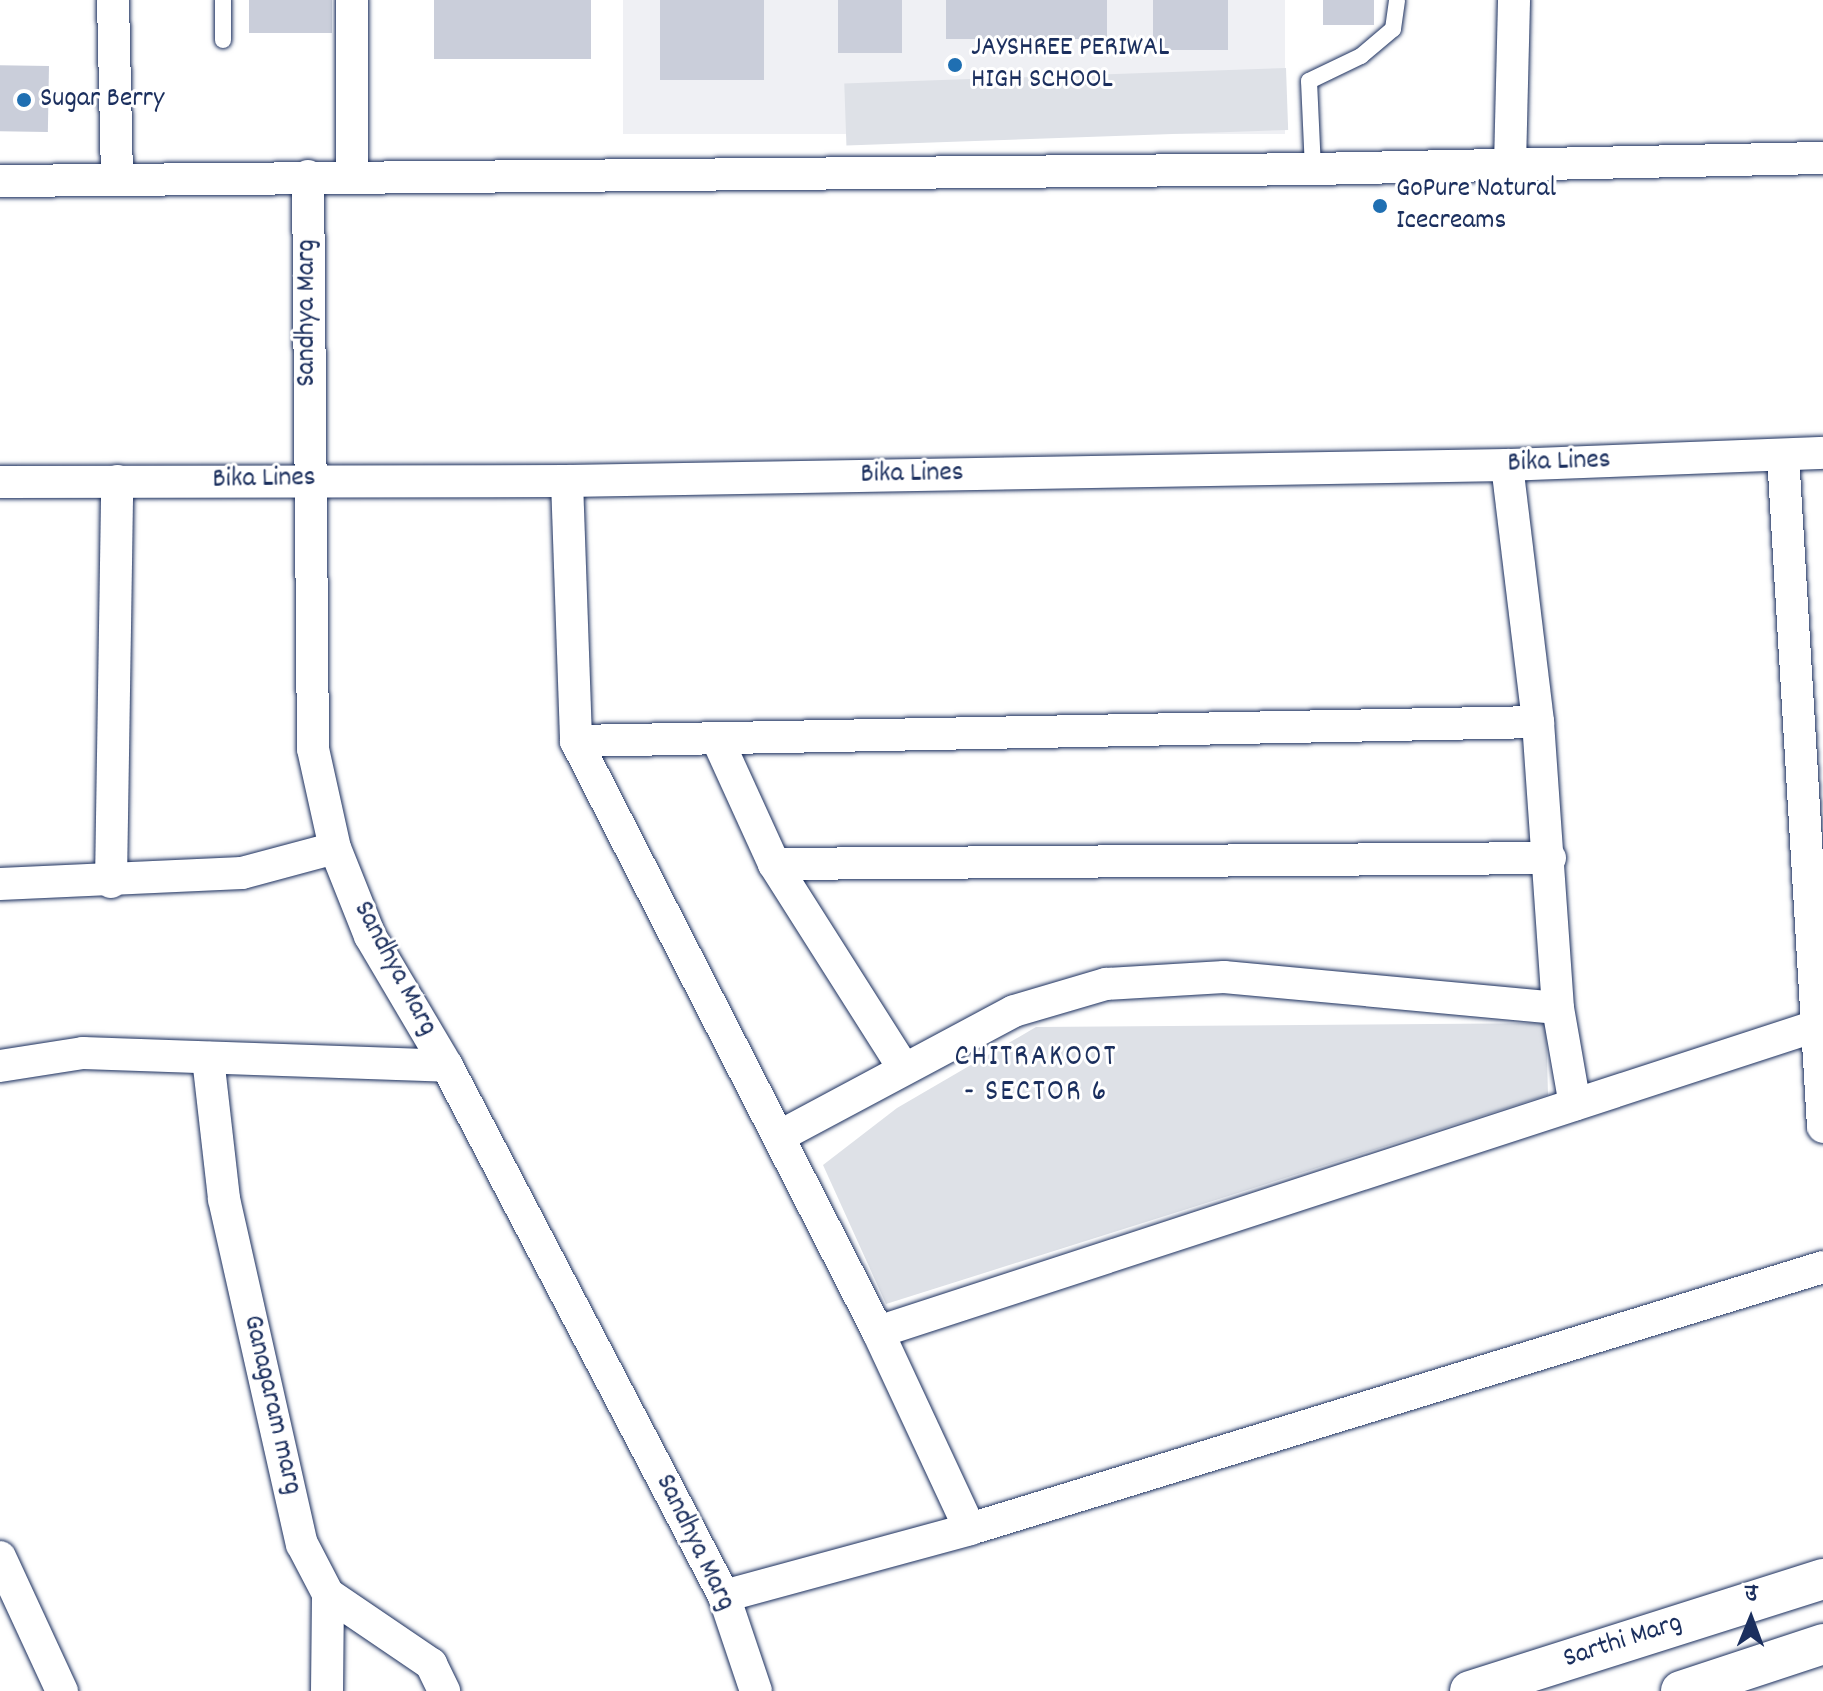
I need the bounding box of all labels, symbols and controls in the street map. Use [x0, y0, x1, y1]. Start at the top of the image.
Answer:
place label: JAYSHREE PERIWAL HIGH SCHOOL [971, 32, 1169, 98]
marker: JAYSHREE PERIWAL HIGH SCHOOL [946, 56, 964, 74]
place label: Sugar Berry [40, 83, 164, 117]
marker: Sugar Berry [15, 91, 33, 109]
place label: GoPure Natural Icecreams [1396, 173, 1556, 239]
marker: GoPure Natural Icecreams [1371, 197, 1389, 215]
street label: Sandhya Marg [291, 239, 325, 387]
street label: Bika Lines [1507, 444, 1611, 482]
street label: Bika Lines [860, 457, 964, 493]
street label: Bika Lines [212, 462, 316, 498]
street label: Sandhya Marg [345, 896, 443, 1042]
district label: CHITRAKOOT - SECTOR 6 [955, 1041, 1117, 1112]
street label: Ganagaram marg [234, 1312, 308, 1498]
street label: Sandhya Marg [647, 1469, 741, 1617]
north arrow [1711, 1579, 1791, 1659]
text: उ [1745, 1579, 1758, 1610]
street label: Sarthi Marg [1559, 1607, 1687, 1677]

